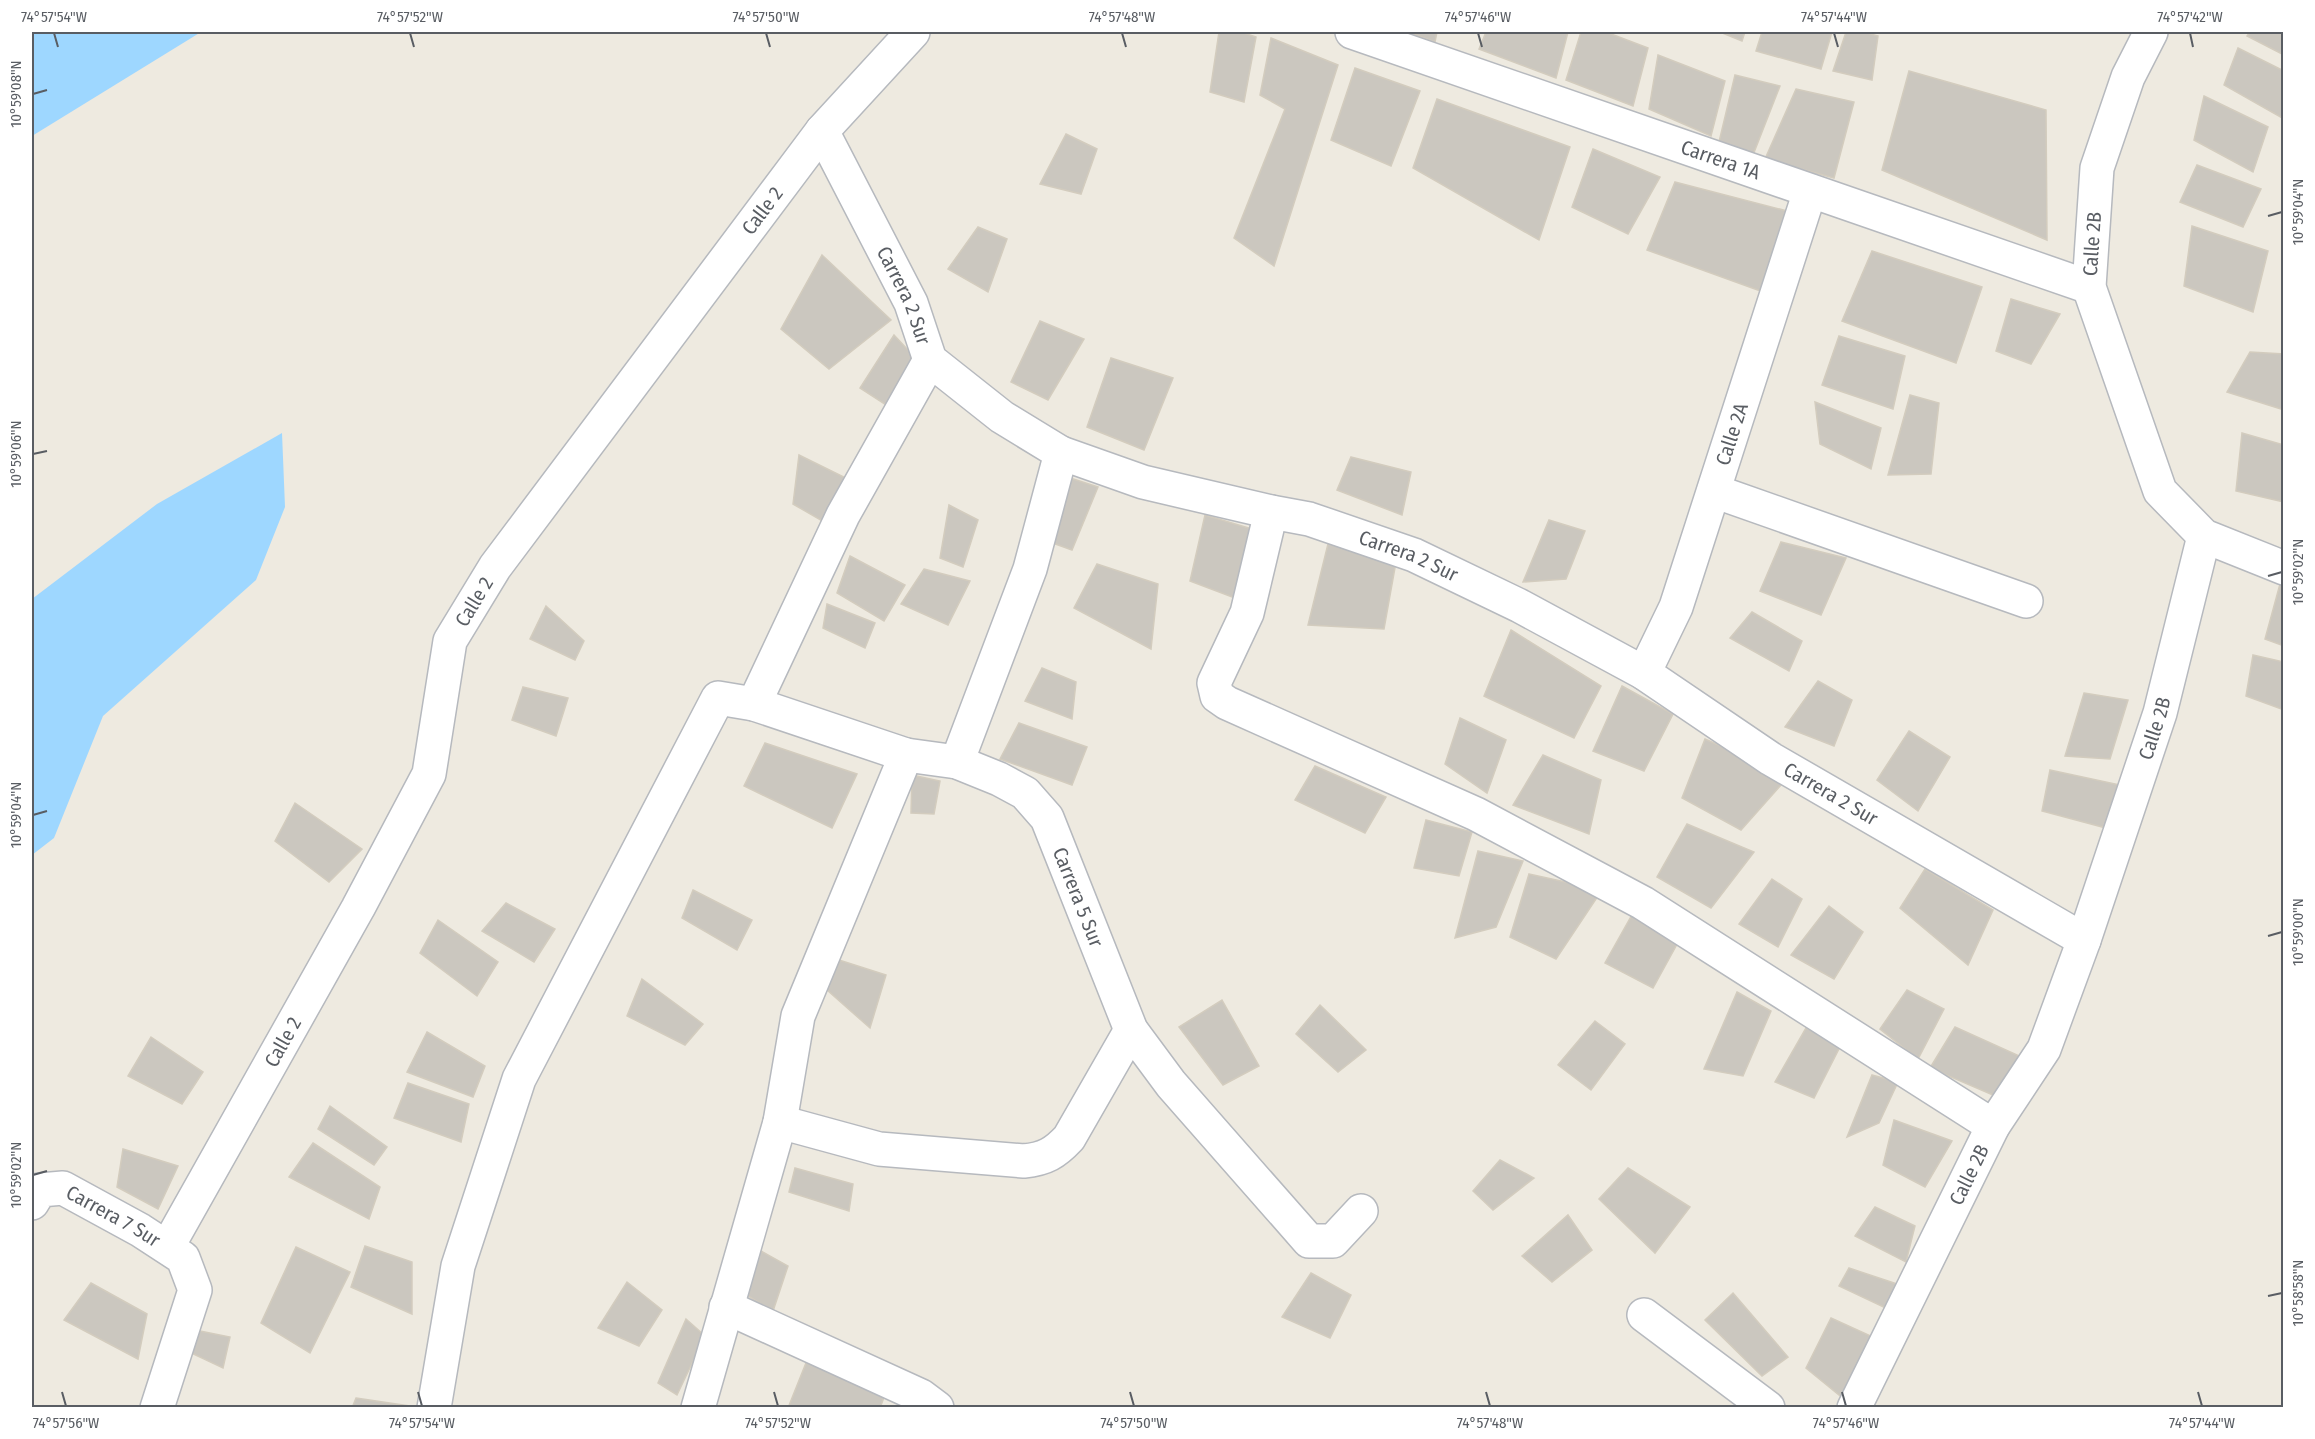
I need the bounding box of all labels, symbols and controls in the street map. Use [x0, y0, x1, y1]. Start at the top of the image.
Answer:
text: 74°57'54"W [21, 8, 87, 26]
text: 74°57'52"W [377, 8, 443, 26]
text: 74°57'50"W [732, 8, 800, 26]
text: 74°57'48"W [1089, 8, 1155, 26]
text: 74°57'46"W [1445, 8, 1511, 26]
text: 74°57'44"W [1801, 8, 1867, 26]
text: 74°57'42"W [2157, 8, 2223, 26]
text: 10°59'08"N [7, 60, 25, 128]
street label: Carrera 1A [1678, 135, 1764, 184]
text: 10°59'04"N [2289, 179, 2307, 245]
street label: Calle 2 [737, 182, 788, 239]
street label: Calle 2B [2078, 211, 2106, 277]
street label: Carrera 2 Sur [872, 242, 936, 347]
street label: Calle 2A [1710, 400, 1753, 468]
text: 10°59'06"N [7, 420, 25, 488]
street label: Carrera 2 Sur [1356, 525, 1462, 586]
text: 10°59'02"N [2289, 539, 2307, 605]
street label: Calle 2 [450, 573, 498, 631]
street label: Calle 2B [2133, 695, 2176, 763]
street label: Carrera 2 Sur [1780, 757, 1882, 830]
text: 10°59'04"N [7, 782, 25, 848]
street label: Carrera 5 Sur [1048, 844, 1109, 950]
text: 10°59'00"N [2289, 898, 2307, 966]
street label: Calle 2 [259, 1013, 306, 1071]
street label: Calle 2B [1944, 1141, 1994, 1209]
text: 10°59'02"N [7, 1142, 25, 1208]
street label: Carrera 7 Sur [62, 1180, 165, 1252]
text: 10°58'58"N [2289, 1260, 2307, 1326]
text: 74°57'56"W [33, 1414, 99, 1432]
text: 74°57'54"W [389, 1414, 455, 1432]
text: 74°57'52"W [745, 1414, 811, 1432]
text: 74°57'50"W [1100, 1414, 1168, 1432]
text: 74°57'48"W [1457, 1414, 1523, 1432]
text: 74°57'46"W [1813, 1414, 1879, 1432]
text: 74°57'44"W [2169, 1414, 2235, 1432]

